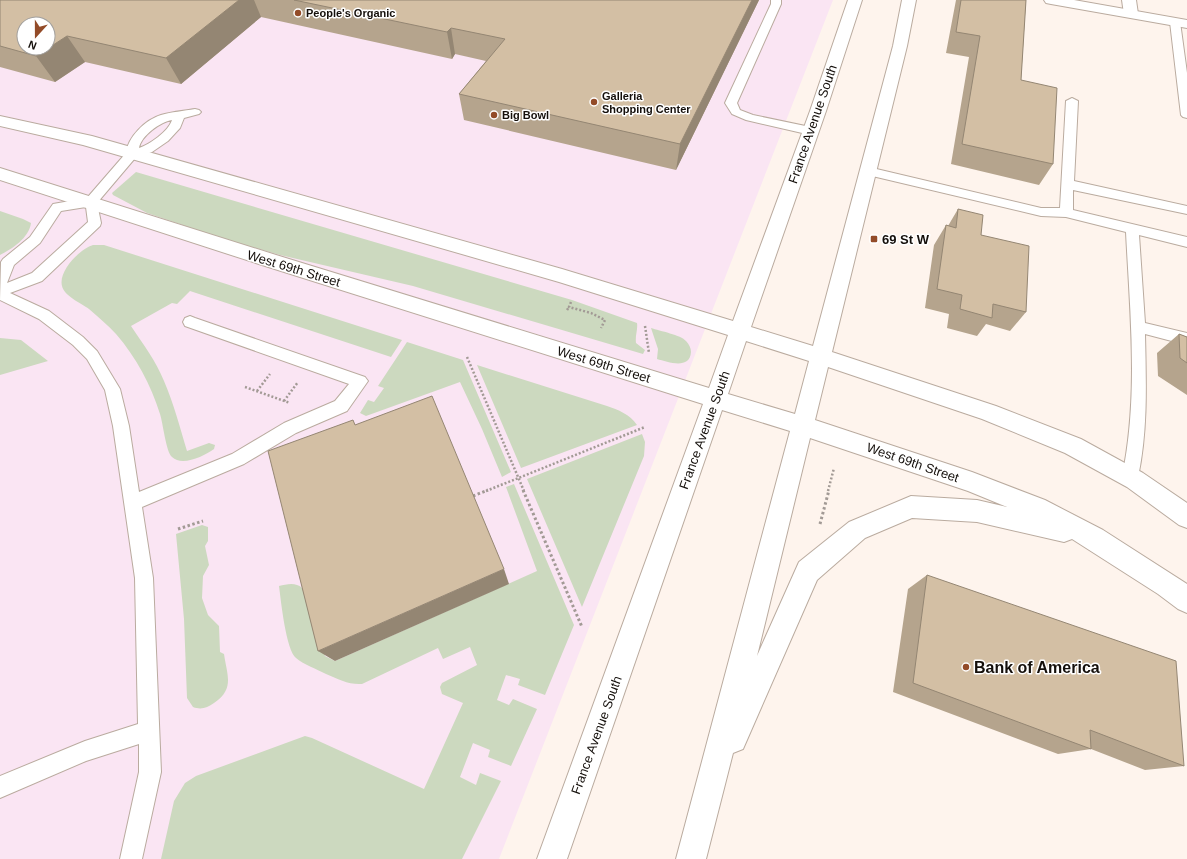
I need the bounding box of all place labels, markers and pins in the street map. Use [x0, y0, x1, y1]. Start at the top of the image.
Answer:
place label: People's Organic [306, 7, 395, 19]
marker: People's Organic [293, 8, 303, 18]
place label: Galleria Shopping Center [602, 90, 691, 115]
marker: Galleria Shopping Center [589, 97, 599, 107]
place label: Big Bowl [502, 109, 549, 121]
marker: Big Bowl [489, 110, 499, 120]
place label: 69 St W [882, 232, 930, 247]
marker: 69 St W [869, 234, 879, 244]
place label: Bank of America [974, 659, 1100, 676]
marker: Bank of America [961, 662, 971, 672]

